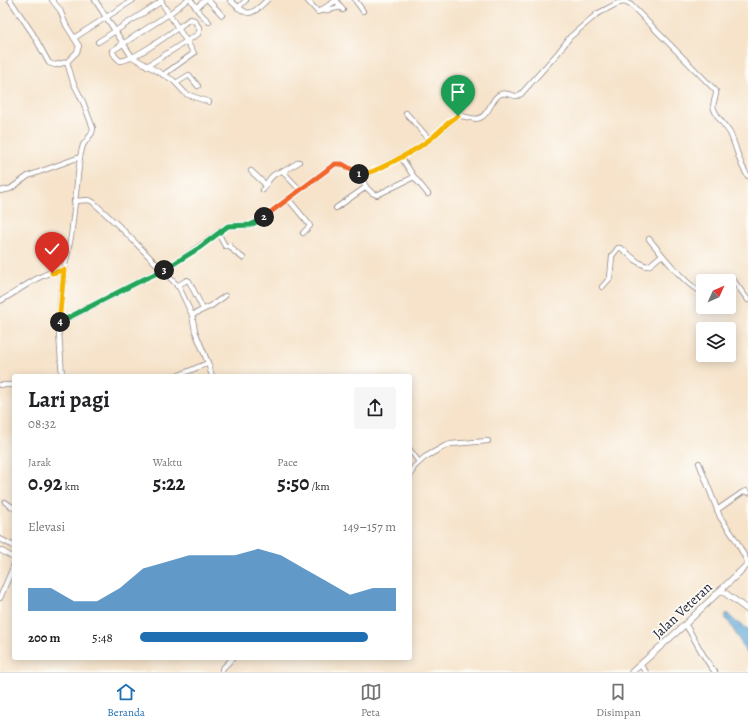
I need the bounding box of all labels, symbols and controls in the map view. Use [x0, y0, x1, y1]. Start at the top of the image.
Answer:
pin [441, 75, 475, 116]
icon: arrive [447, 81, 469, 103]
pin: 1 [349, 164, 369, 184]
text: 1 [357, 166, 361, 181]
pin: 2 [254, 207, 274, 227]
text: 2 [261, 209, 267, 224]
pin [35, 232, 69, 273]
icon: check [41, 238, 63, 260]
pin: 3 [154, 260, 174, 280]
text: 3 [162, 262, 166, 277]
north arrow [696, 274, 736, 314]
map controls [696, 274, 736, 362]
pin: 4 [50, 312, 70, 332]
text: 4 [57, 314, 63, 329]
button: layers [696, 322, 736, 362]
text: Lari pagi [28, 385, 110, 415]
button: share [354, 387, 396, 429]
text: 08:32 [28, 415, 56, 432]
text: Jarak [28, 455, 51, 470]
text: Waktu [153, 455, 182, 470]
text: Pace [277, 455, 298, 470]
text: 0.92 [28, 470, 62, 497]
text: 5:22 [153, 470, 185, 497]
text: 5:50 [277, 470, 309, 497]
text: km [62, 479, 79, 494]
text: /km [309, 479, 330, 494]
text: Elevasi [28, 518, 65, 535]
text: 149–157 m [343, 518, 396, 535]
street label: Jalan Veteran [648, 578, 717, 643]
text: 200 m [28, 629, 61, 646]
text: 5:48 [92, 629, 113, 646]
tab: Beranda [107, 681, 145, 720]
tab: Peta [360, 681, 382, 720]
tab: Disimpan [596, 681, 641, 720]

